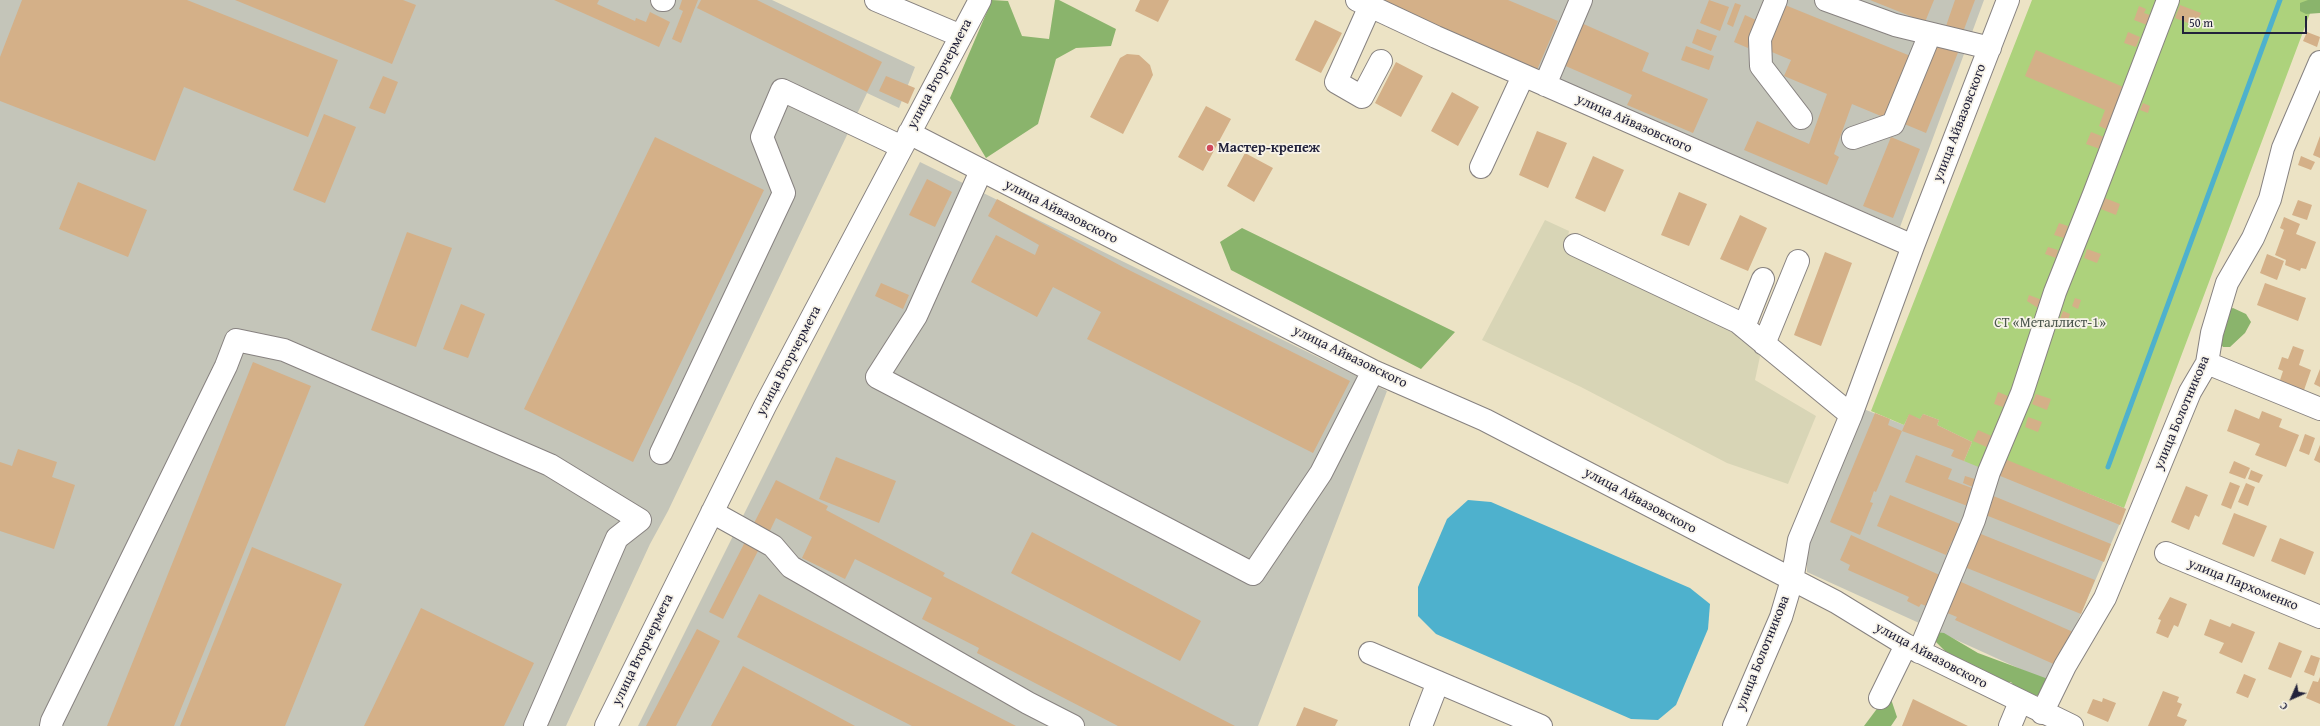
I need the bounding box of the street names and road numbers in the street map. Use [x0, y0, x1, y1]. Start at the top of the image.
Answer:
street label: улица Вторчермета [904, 16, 976, 132]
street label: улица Айвазовского [1930, 62, 1990, 184]
street label: улица Айвазовского [1573, 91, 1695, 157]
street label: улица Айвазовского [1002, 176, 1120, 248]
street label: улица Вторчермета [753, 303, 825, 419]
street label: улица Айвазовского [1290, 322, 1410, 392]
street label: улица Болотникова [2150, 354, 2214, 472]
street label: улица Айвазовского [1581, 464, 1699, 538]
street label: улица Пархоменко [2185, 555, 2301, 615]
street label: улица Вторчермета [609, 592, 677, 708]
street label: улица Болотникова [1732, 593, 1794, 713]
street label: улица Айвазовского [1872, 619, 1990, 693]

